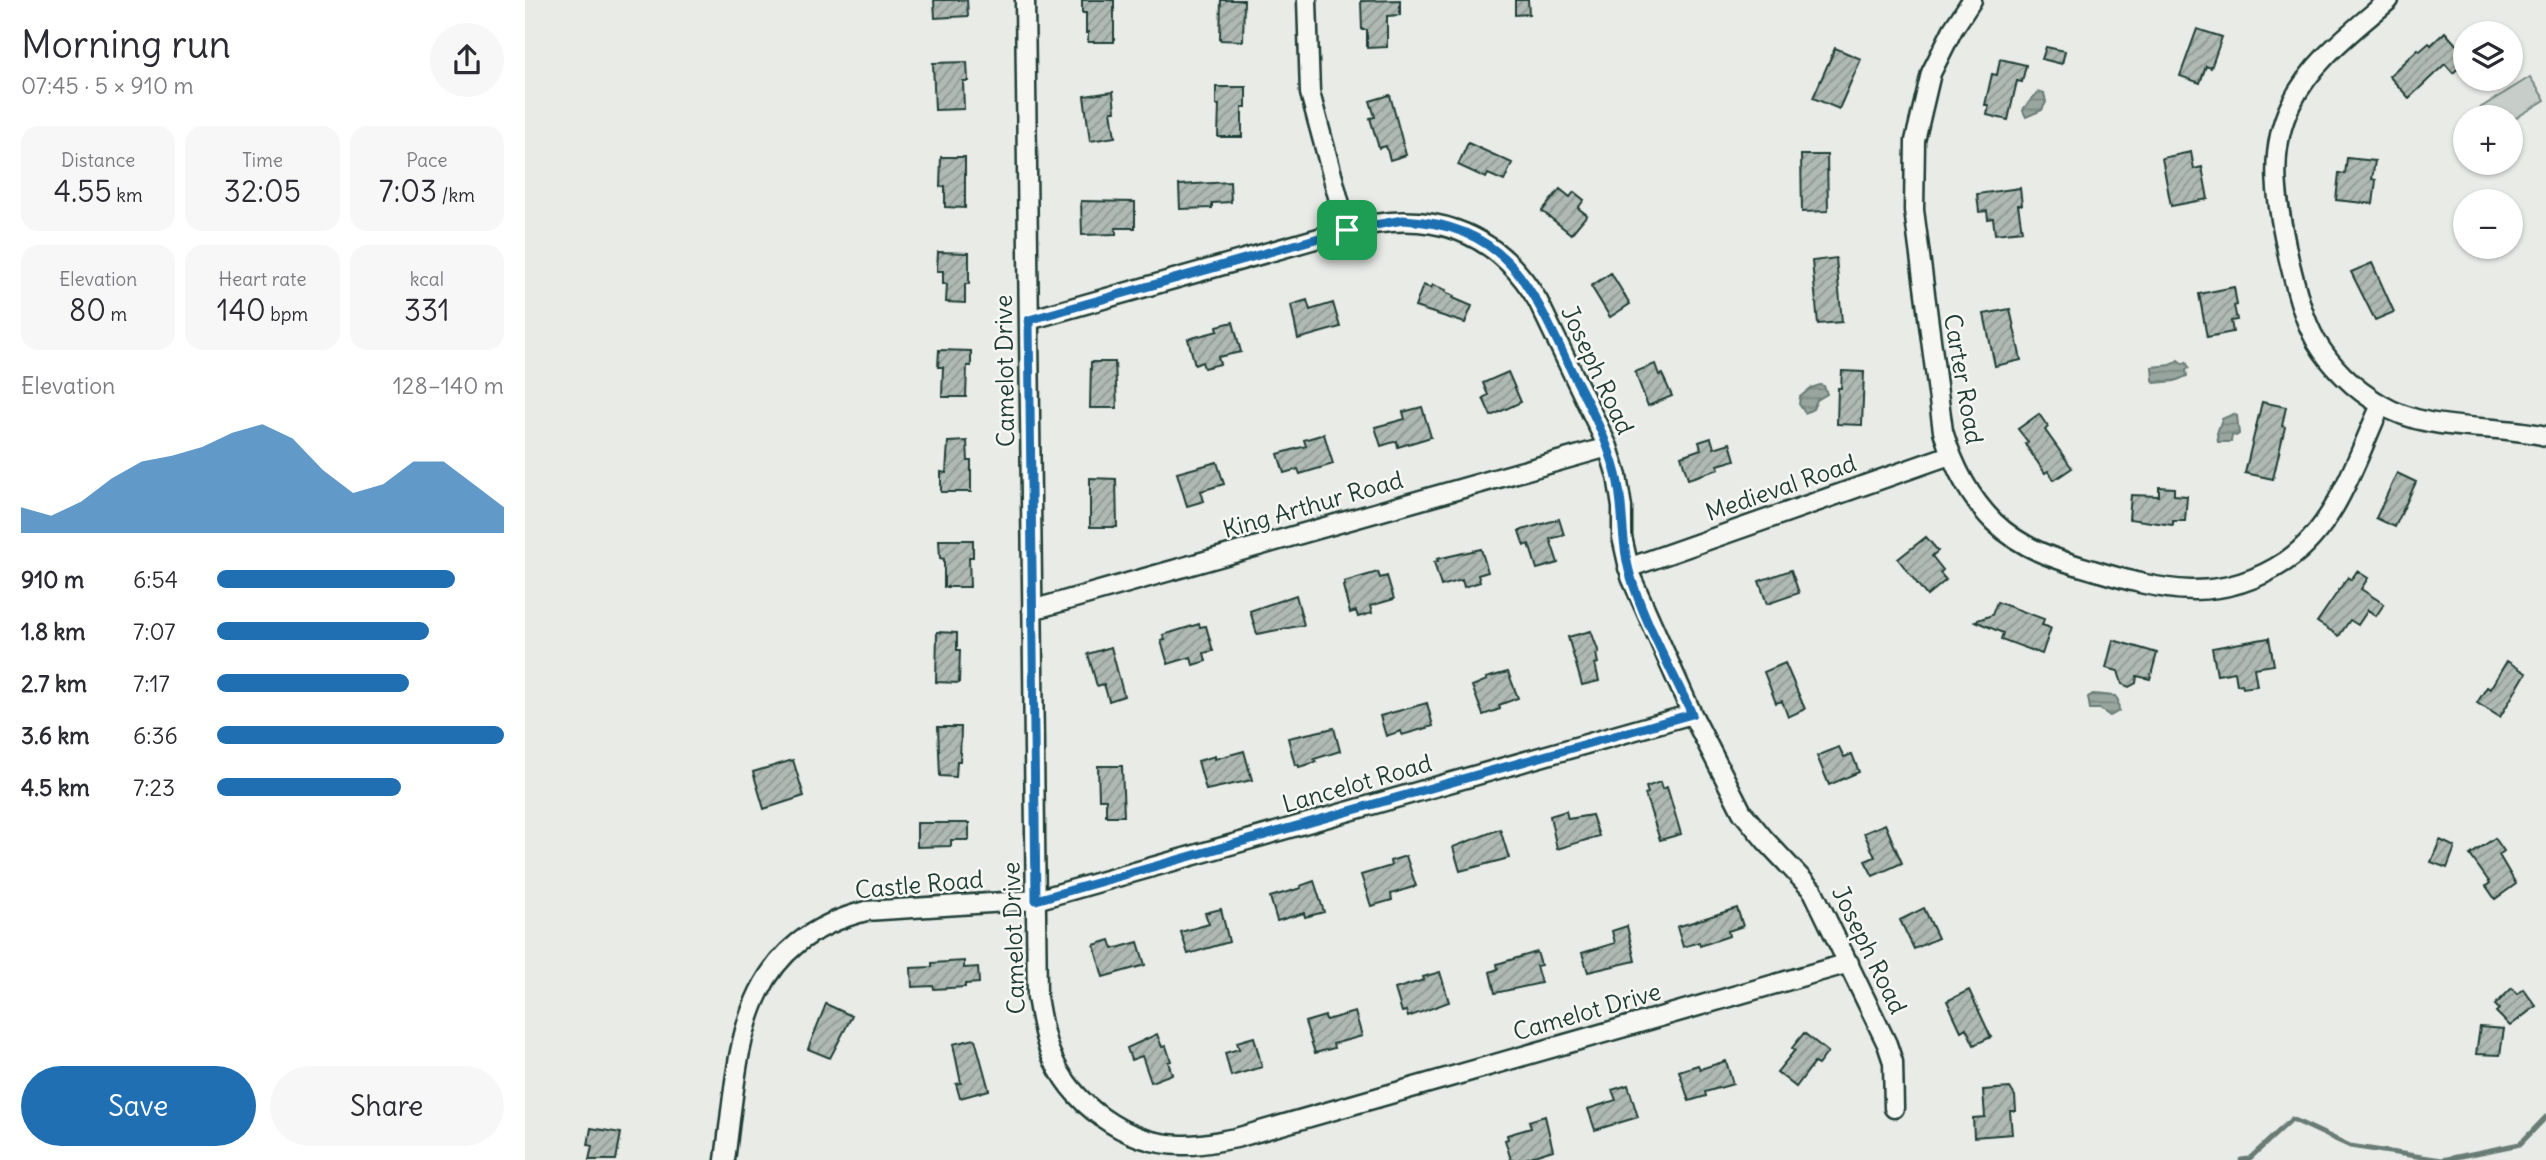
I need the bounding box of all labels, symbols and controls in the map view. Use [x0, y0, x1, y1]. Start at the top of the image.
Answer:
text: Morning run [21, 21, 231, 68]
map controls [2453, 21, 2523, 259]
button: layers [2453, 21, 2523, 91]
button: share [430, 23, 504, 97]
text: 07:45 · 5 × 910 m [21, 71, 194, 100]
button: + [2453, 105, 2523, 175]
text: Distance [61, 148, 135, 172]
text: Time [242, 148, 283, 172]
text: Pace [406, 148, 447, 172]
text: 4.55 [54, 172, 112, 210]
text: 32:05 [224, 172, 301, 210]
text: 7:03 [379, 172, 437, 210]
text: km [112, 183, 143, 207]
text: /km [437, 183, 475, 207]
button: − [2453, 189, 2523, 259]
pin [1317, 200, 1377, 260]
icon: arrive [1328, 211, 1366, 249]
text: Elevation [59, 267, 137, 291]
text: Heart rate [218, 267, 307, 291]
text: kcal [410, 267, 444, 291]
text: 80 [69, 291, 106, 329]
text: 140 [217, 291, 266, 329]
text: 331 [404, 291, 450, 329]
street label: Camelot Drive [988, 294, 1020, 448]
street label: Joseph Road [1555, 300, 1641, 439]
text: m [106, 302, 127, 326]
text: bpm [266, 302, 308, 326]
street label: Carter Road [1938, 311, 1990, 446]
text: Elevation [21, 371, 115, 400]
text: 128–140 m [393, 371, 504, 400]
street label: Medieval Road [1701, 447, 1860, 527]
street label: King Arthur Road [1219, 464, 1406, 544]
text: 910 m [21, 565, 84, 594]
text: 6:54 [133, 565, 178, 594]
text: 1.8 km [21, 617, 86, 646]
text: 7:07 [133, 617, 176, 646]
text: 2.7 km [21, 669, 87, 698]
text: 7:17 [133, 669, 170, 698]
text: 3.6 km [21, 721, 89, 750]
text: 6:36 [133, 721, 178, 750]
street label: Lancelot Road [1279, 747, 1435, 819]
text: 4.5 km [21, 773, 90, 802]
text: 7:23 [133, 773, 175, 802]
street label: Camelot Drive [995, 861, 1031, 1015]
street label: Castle Road [854, 863, 984, 905]
street label: Joseph Road [1826, 881, 1914, 1019]
street label: Camelot Drive [1509, 976, 1664, 1046]
button: Save [21, 1066, 256, 1146]
button: Share [270, 1066, 504, 1146]

